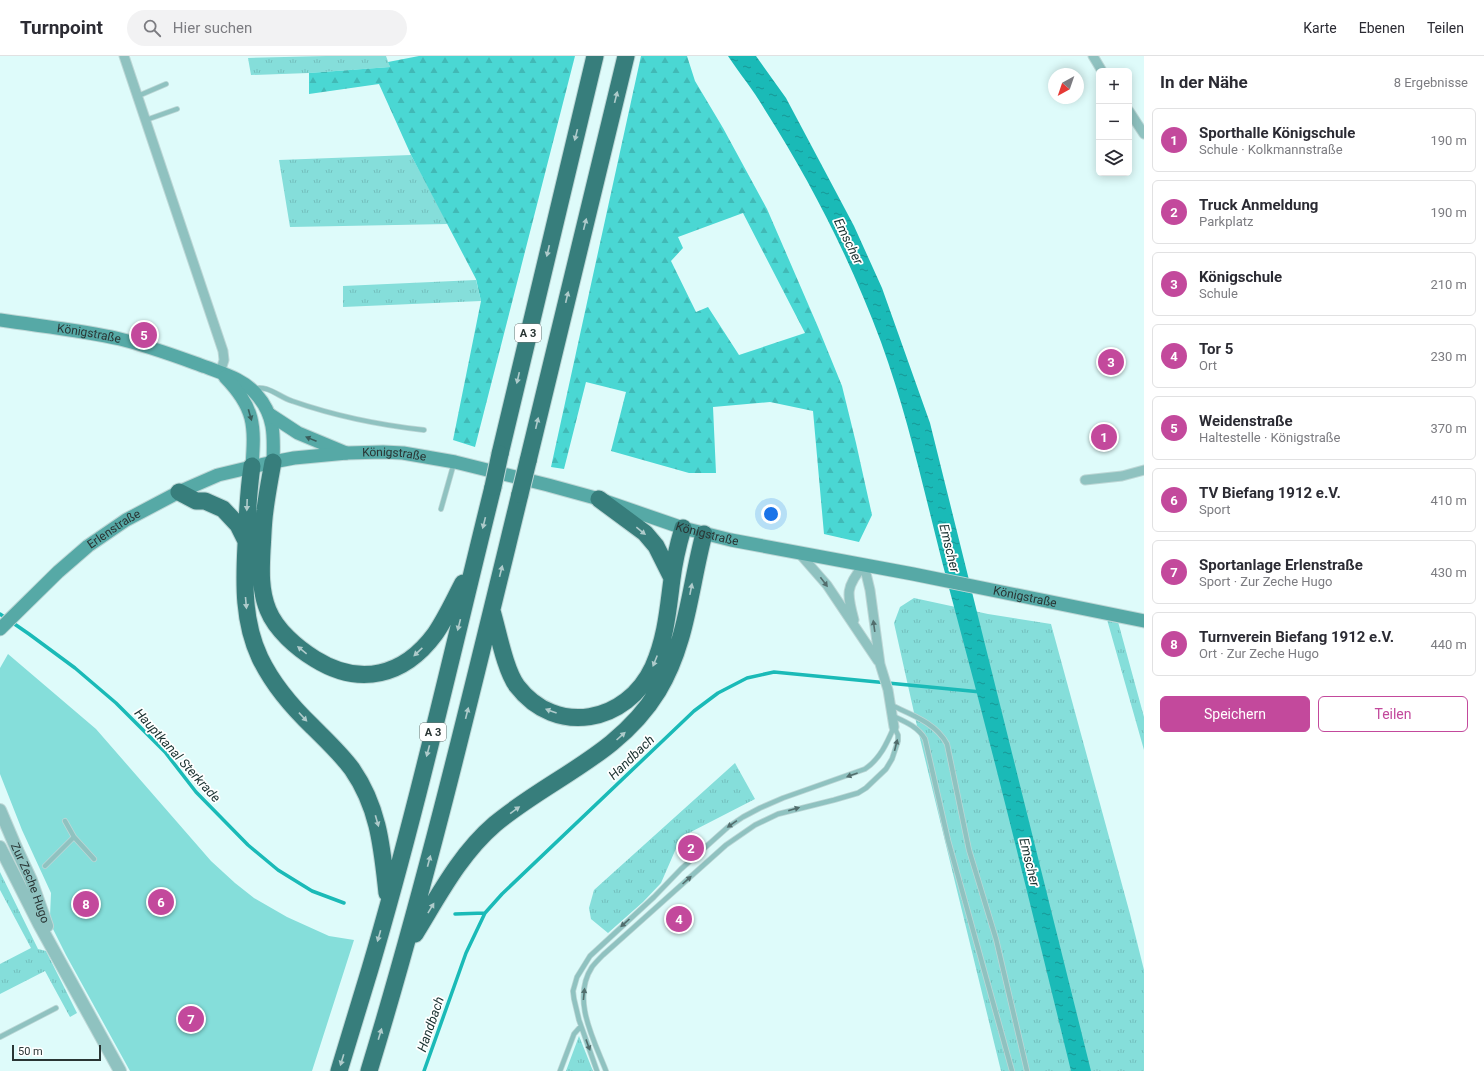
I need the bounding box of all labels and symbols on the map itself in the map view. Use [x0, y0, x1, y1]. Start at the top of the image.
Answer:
north arrow [1048, 68, 1084, 104]
one-way arrow [613, 91, 619, 103]
one-way arrow [573, 129, 579, 141]
water label: Emscher [831, 216, 866, 267]
one-way arrow [582, 217, 588, 229]
one-way arrow [544, 245, 550, 257]
one-way arrow [565, 291, 571, 303]
pin: 5 [131, 320, 157, 350]
street label: Königstraße [56, 321, 122, 346]
road number: A 3 [515, 324, 541, 342]
pin: 3 [1098, 347, 1124, 377]
one-way arrow [515, 372, 521, 384]
one-way arrow [247, 410, 253, 422]
one-way arrow [534, 417, 540, 429]
pin: 1 [1091, 422, 1117, 452]
one-way arrow [305, 435, 317, 441]
street label: Königstraße [362, 445, 427, 464]
one-way arrow [244, 499, 250, 512]
your location [761, 504, 781, 524]
street label: Erlenstraße [84, 507, 143, 551]
one-way arrow [480, 517, 486, 530]
street label: Königstraße [674, 519, 740, 548]
water label: Emscher [936, 522, 963, 575]
one-way arrow [636, 526, 647, 535]
one-way arrow [498, 565, 504, 577]
one-way arrow [820, 577, 829, 588]
one-way arrow [688, 583, 694, 595]
street label: Königstraße [992, 583, 1058, 610]
one-way arrow [243, 597, 249, 609]
one-way arrow [456, 619, 462, 631]
one-way arrow [871, 619, 877, 632]
one-way arrow [297, 646, 307, 654]
one-way arrow [413, 648, 423, 657]
one-way arrow [652, 655, 658, 667]
water label: Hauptkanal Sterkrade [132, 705, 224, 806]
one-way arrow [464, 706, 470, 718]
one-way arrow [545, 708, 557, 714]
one-way arrow [298, 712, 307, 722]
road number: A 3 [420, 723, 446, 741]
one-way arrow [616, 731, 627, 740]
water label: Handbach [605, 732, 657, 783]
one-way arrow [894, 738, 900, 751]
one-way arrow [425, 746, 431, 758]
one-way arrow [845, 772, 857, 778]
one-way arrow [509, 806, 520, 814]
one-way arrow [788, 806, 800, 812]
one-way arrow [374, 816, 380, 828]
one-way arrow [727, 820, 738, 828]
pin: 2 [678, 833, 704, 863]
water label: Emscher [1016, 836, 1043, 889]
street label: Zur Zeche Hugo [8, 841, 52, 925]
one-way arrow [426, 855, 432, 867]
one-way arrow [682, 876, 691, 885]
pin: 6 [148, 887, 174, 917]
pin: 8 [73, 889, 99, 919]
one-way arrow [428, 902, 435, 914]
pin: 4 [666, 904, 692, 934]
one-way arrow [620, 919, 630, 928]
one-way arrow [376, 930, 382, 942]
one-way arrow [581, 988, 587, 1000]
water label: Handbach [414, 995, 447, 1054]
pin: 7 [178, 1004, 204, 1034]
one-way arrow [377, 1027, 383, 1039]
one-way arrow [585, 1040, 591, 1052]
scale bar [12, 1043, 101, 1062]
one-way arrow [339, 1054, 345, 1066]

